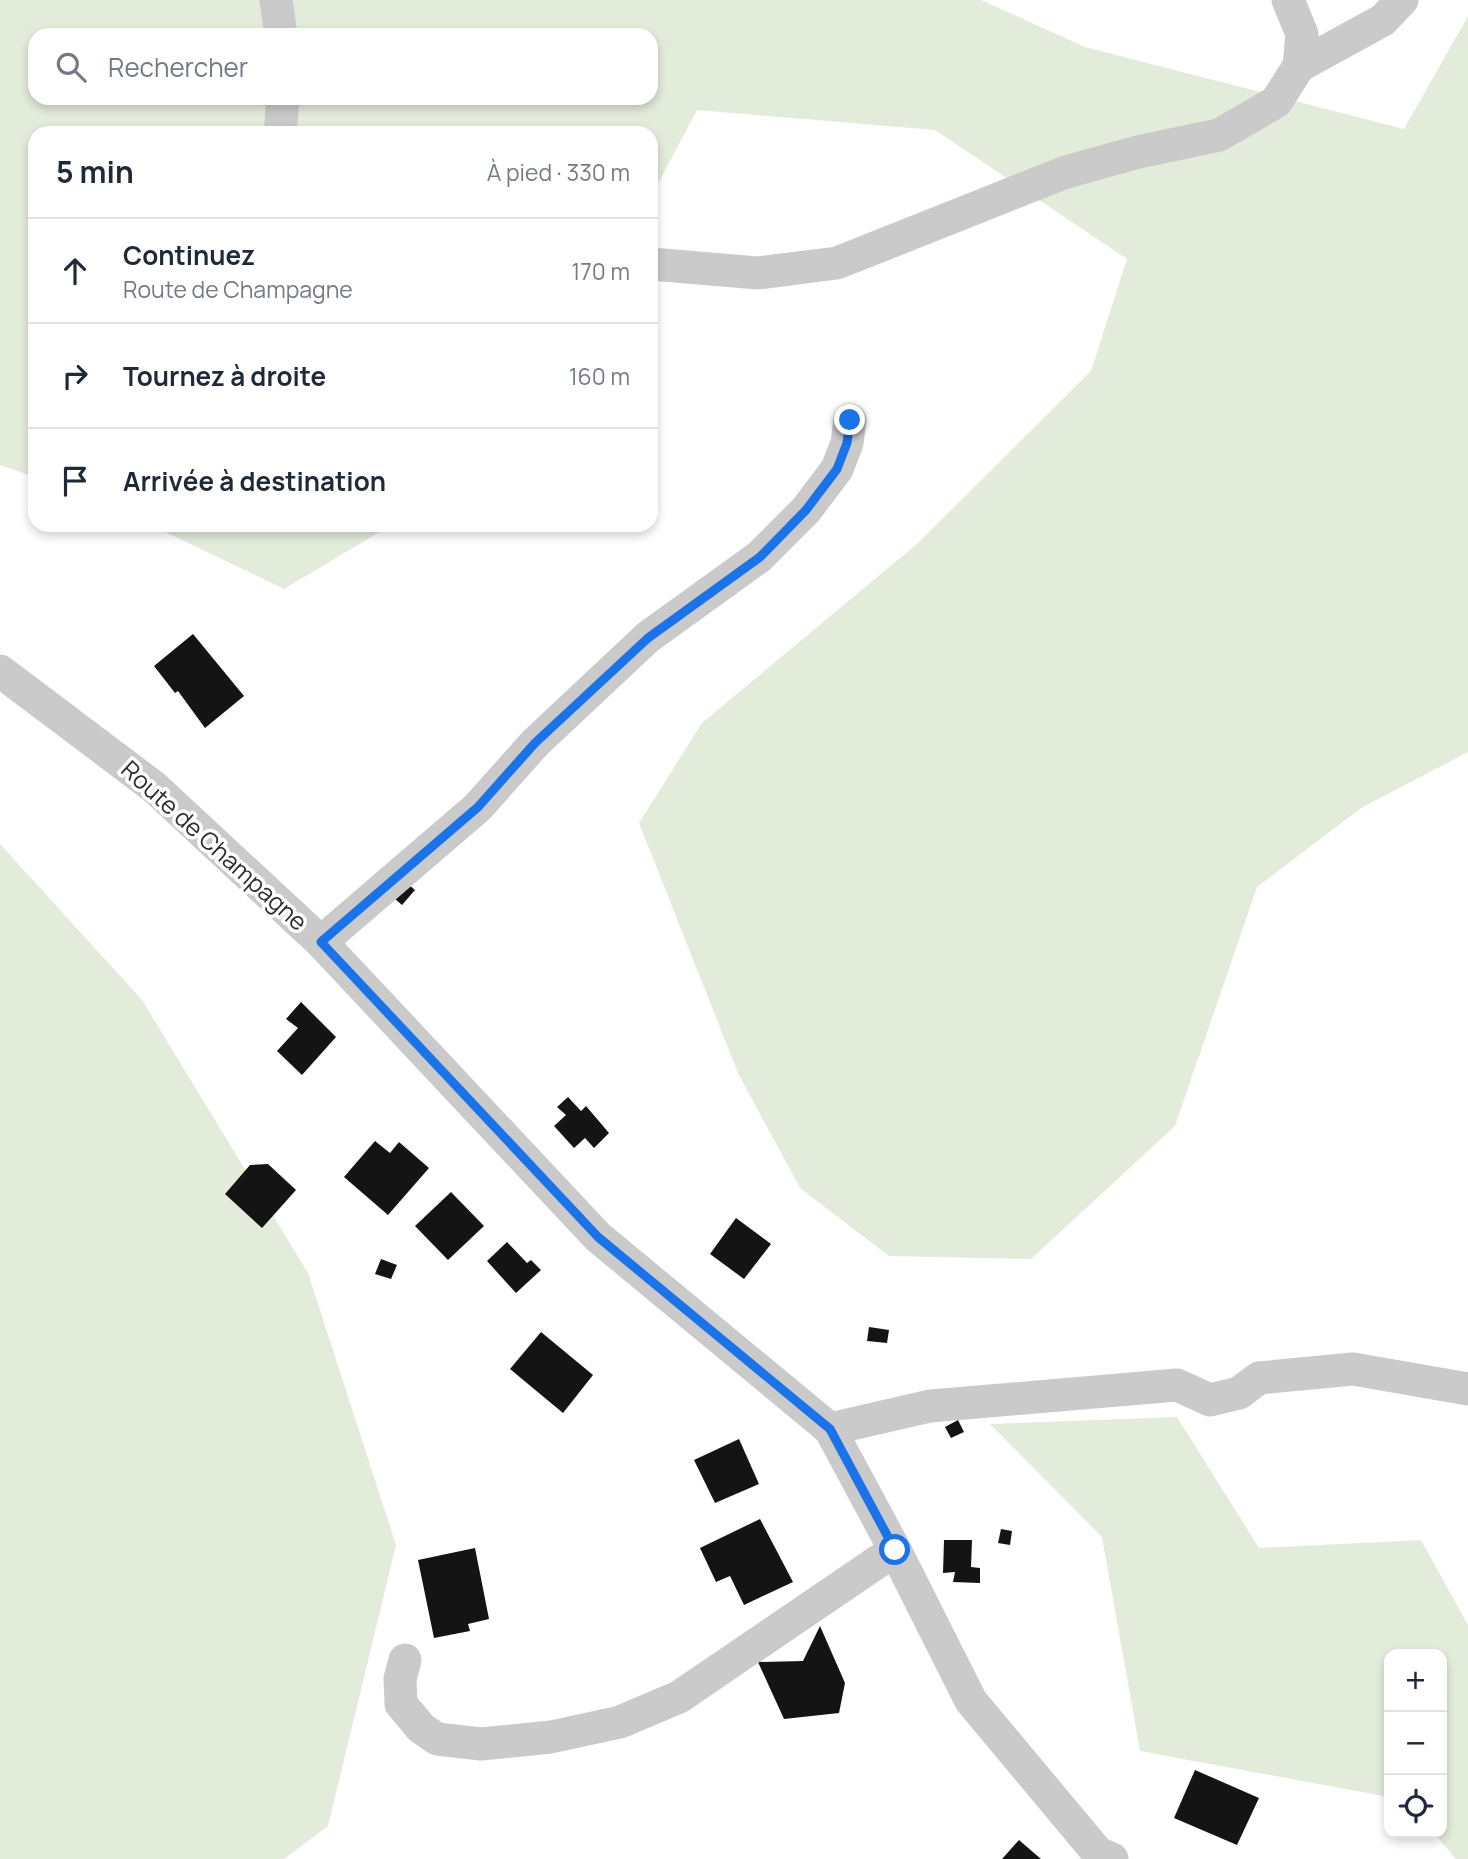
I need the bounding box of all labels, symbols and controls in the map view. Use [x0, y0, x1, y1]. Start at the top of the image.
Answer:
search box [28, 28, 658, 105]
icon: search [52, 48, 90, 86]
text: Rechercher [108, 49, 248, 85]
text: 5 min [56, 151, 134, 192]
text: À pied · 330 m [487, 156, 630, 188]
text: Continuez [123, 237, 255, 273]
icon: ahead [56, 252, 94, 290]
text: 170 m [571, 255, 630, 287]
text: Route de Champagne [123, 273, 353, 305]
icon: right [56, 357, 94, 395]
text: Tournez à droite [123, 358, 326, 394]
text: 160 m [569, 360, 630, 392]
route end [834, 404, 865, 435]
icon: arrive [56, 462, 94, 500]
text: Arrivée à destination [123, 463, 386, 499]
street label: Route de Champagne [115, 752, 315, 937]
route start [879, 1534, 910, 1565]
map controls [1384, 1649, 1447, 1838]
button: + [1384, 1649, 1447, 1712]
button: − [1384, 1712, 1447, 1775]
button: locate [1384, 1775, 1447, 1838]

